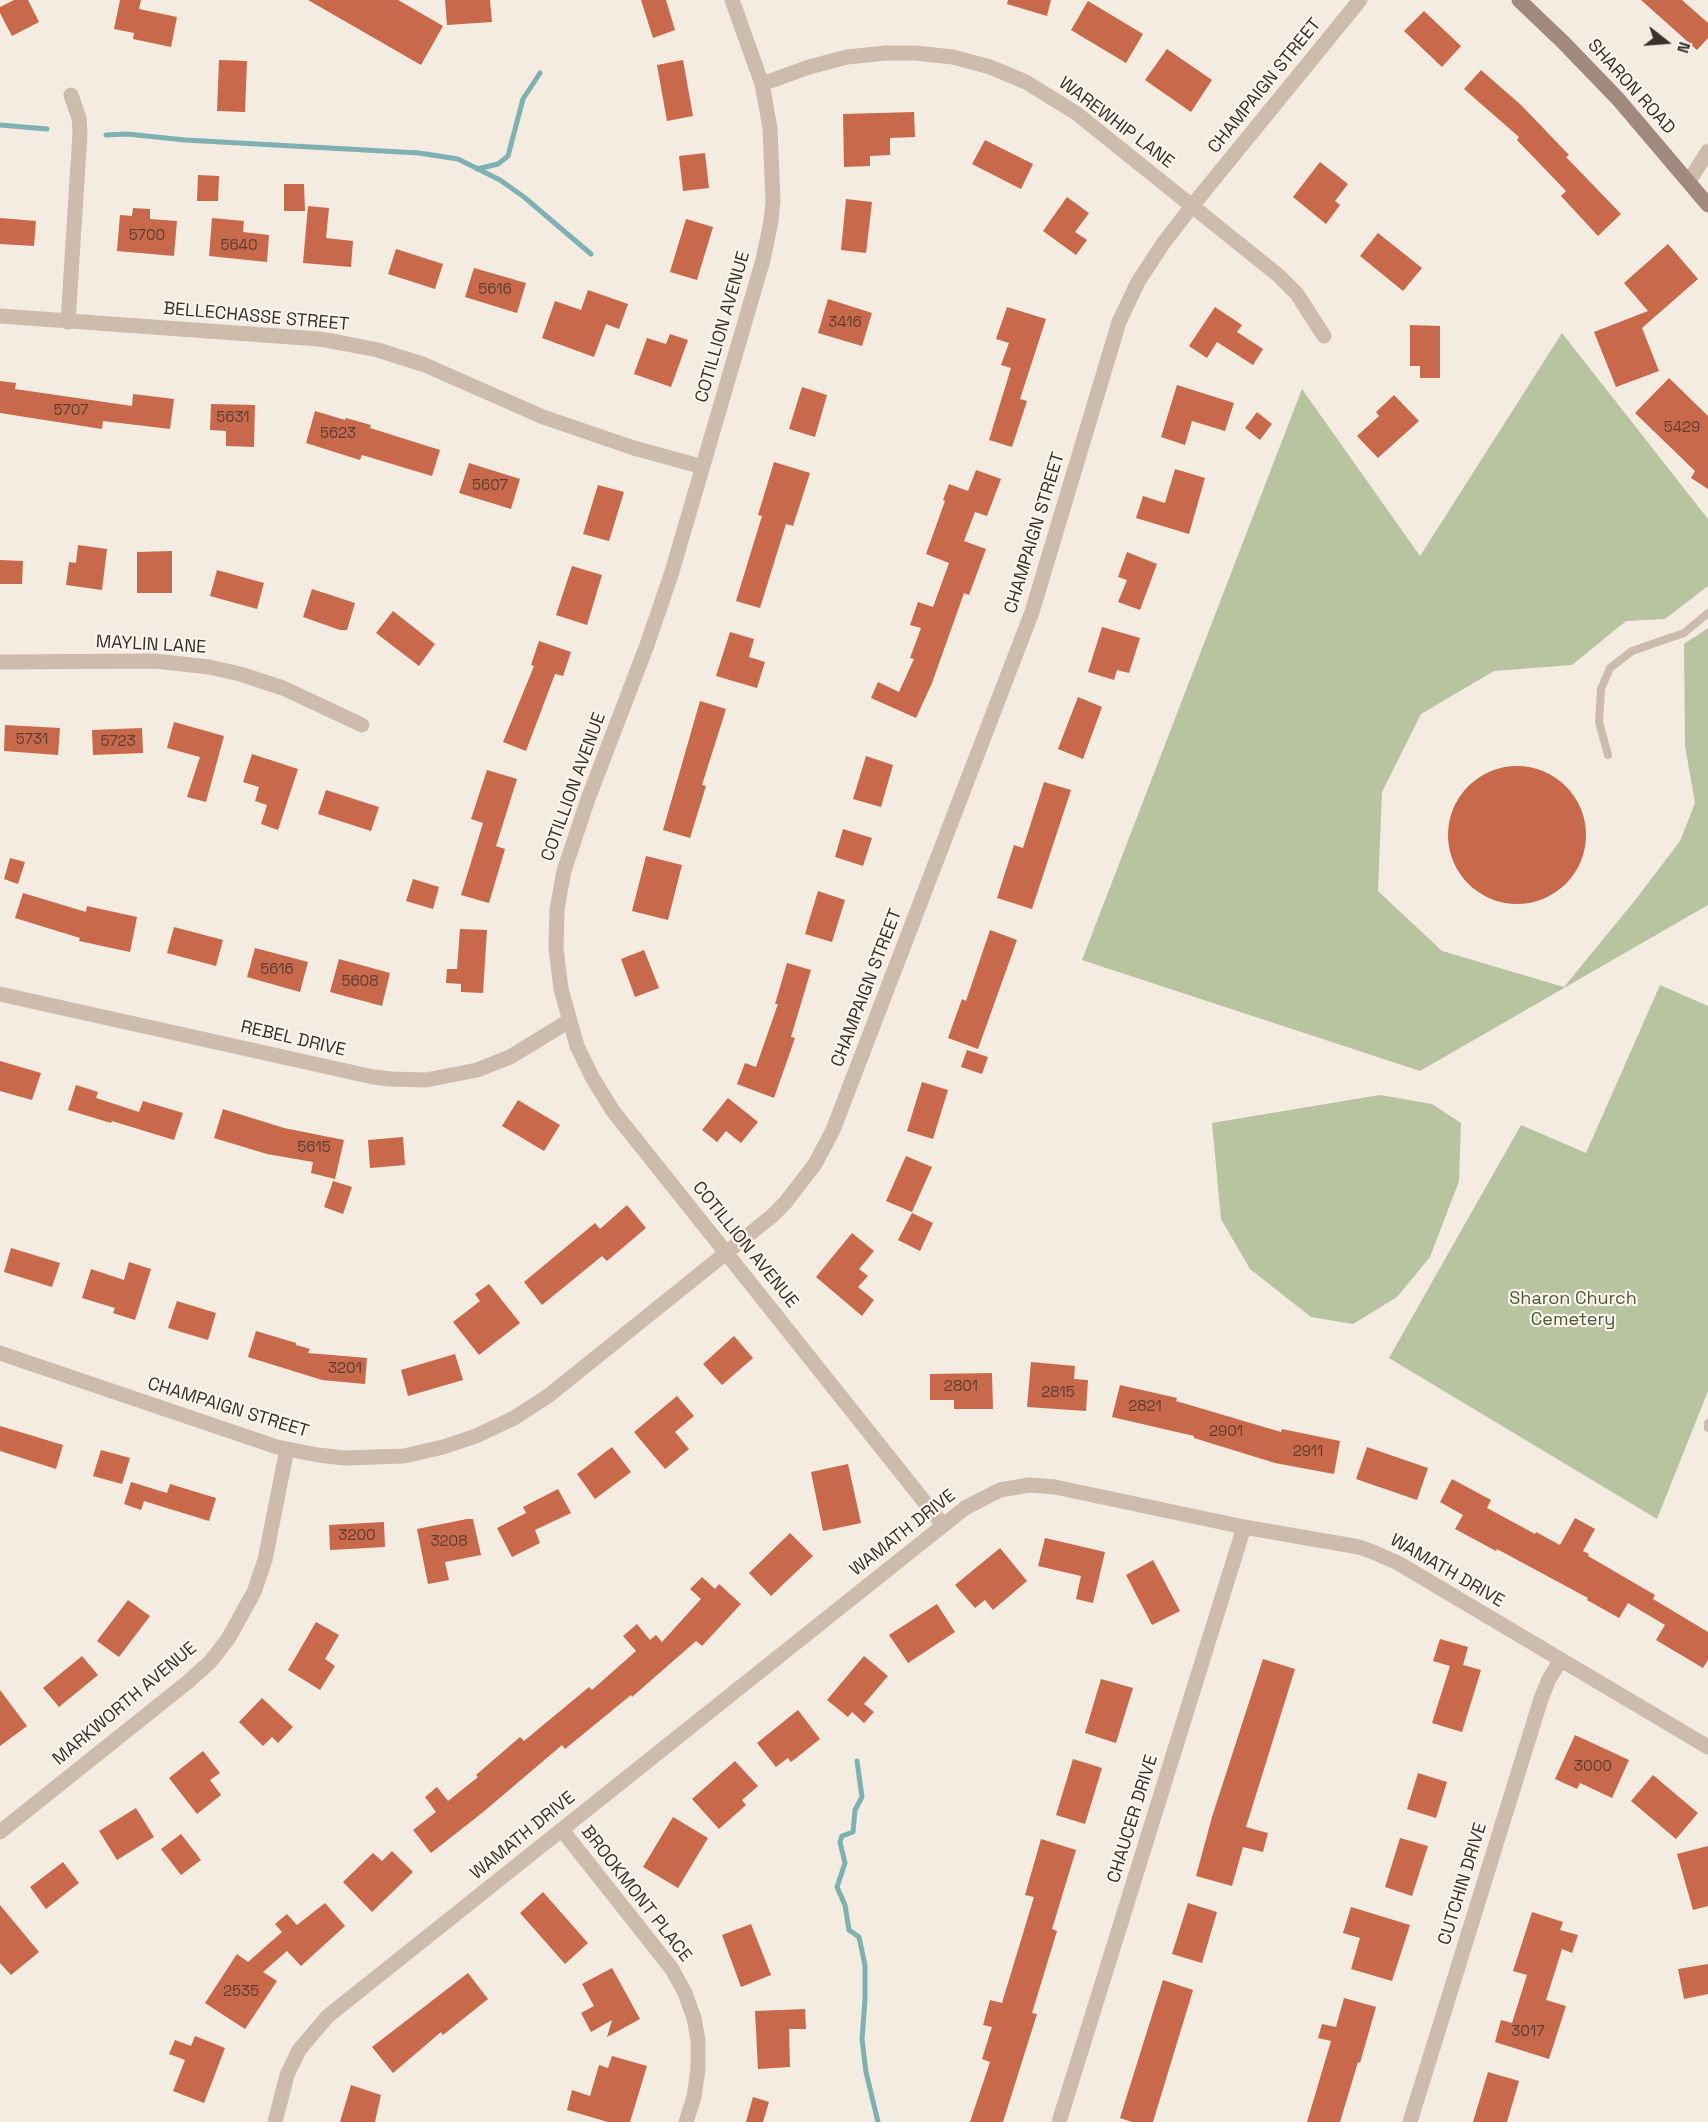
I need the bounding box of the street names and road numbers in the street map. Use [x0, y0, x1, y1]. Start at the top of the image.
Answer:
street label: CHAMPAIGN STREET [1204, 14, 1326, 158]
street label: SHARON ROAD [1583, 35, 1679, 139]
street label: WAREWHIP LANE [1054, 73, 1178, 173]
street label: COTILLION AVENUE [691, 249, 755, 405]
street label: BELLECHASSE STREET [162, 298, 350, 336]
street label: CHAMPAIGN STREET [1000, 450, 1070, 616]
street label: MAYLIN LANE [95, 631, 207, 659]
street label: COTILLION AVENUE [537, 710, 611, 864]
street label: CHAMPAIGN STREET [827, 906, 907, 1070]
street label: REBEL DRIVE [238, 1016, 348, 1062]
street label: COTILLION AVENUE [687, 1177, 803, 1313]
street label: CHAMPAIGN STREET [145, 1373, 311, 1443]
street label: WAMATH DRIVE [846, 1485, 960, 1581]
street label: WAMATH DRIVE [1386, 1530, 1508, 1612]
street label: MARKWORTH AVENUE [49, 1638, 201, 1770]
street label: CHAUCER DRIVE [1103, 1752, 1163, 1886]
street label: WAMATH DRIVE [466, 1787, 580, 1885]
street label: CUTCHIN DRIVE [1434, 1820, 1492, 1948]
street label: BROOKMONT PLACE [576, 1822, 696, 1966]

